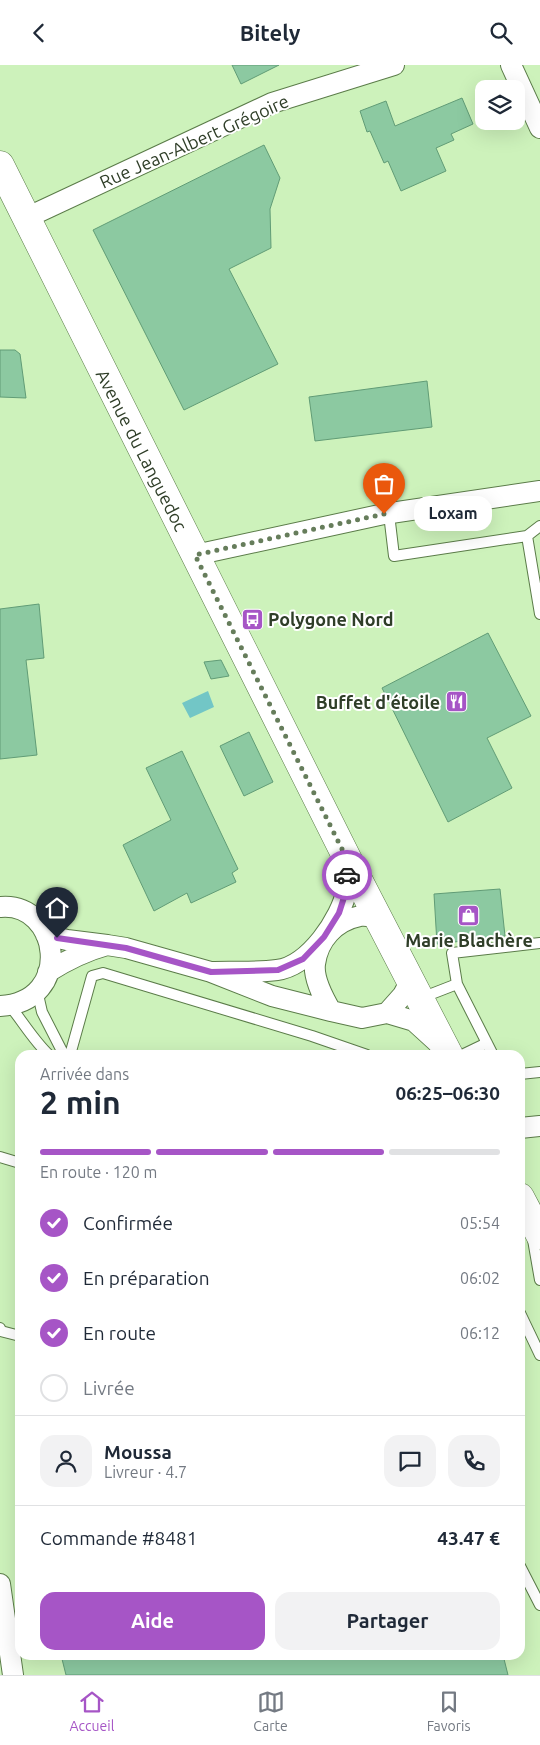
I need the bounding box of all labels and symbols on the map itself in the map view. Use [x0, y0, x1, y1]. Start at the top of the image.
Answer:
street label: Rue Jean-Albert Grégoire [96, 90, 292, 192]
street label: Avenue du Languedoc [93, 366, 191, 534]
pin [363, 463, 405, 514]
callout: Loxam [414, 497, 492, 531]
bus stop icon: Polygone Nord [240, 607, 264, 631]
place label: Polygone Nord [268, 609, 394, 629]
restaurant icon: Buffet d'étoile [444, 690, 468, 714]
place label: Buffet d'étoile [316, 692, 440, 712]
courier [322, 850, 372, 900]
pin [36, 887, 78, 938]
shop icon: Marie Blachère [457, 903, 481, 927]
place label: Marie Blachère [405, 930, 533, 950]

